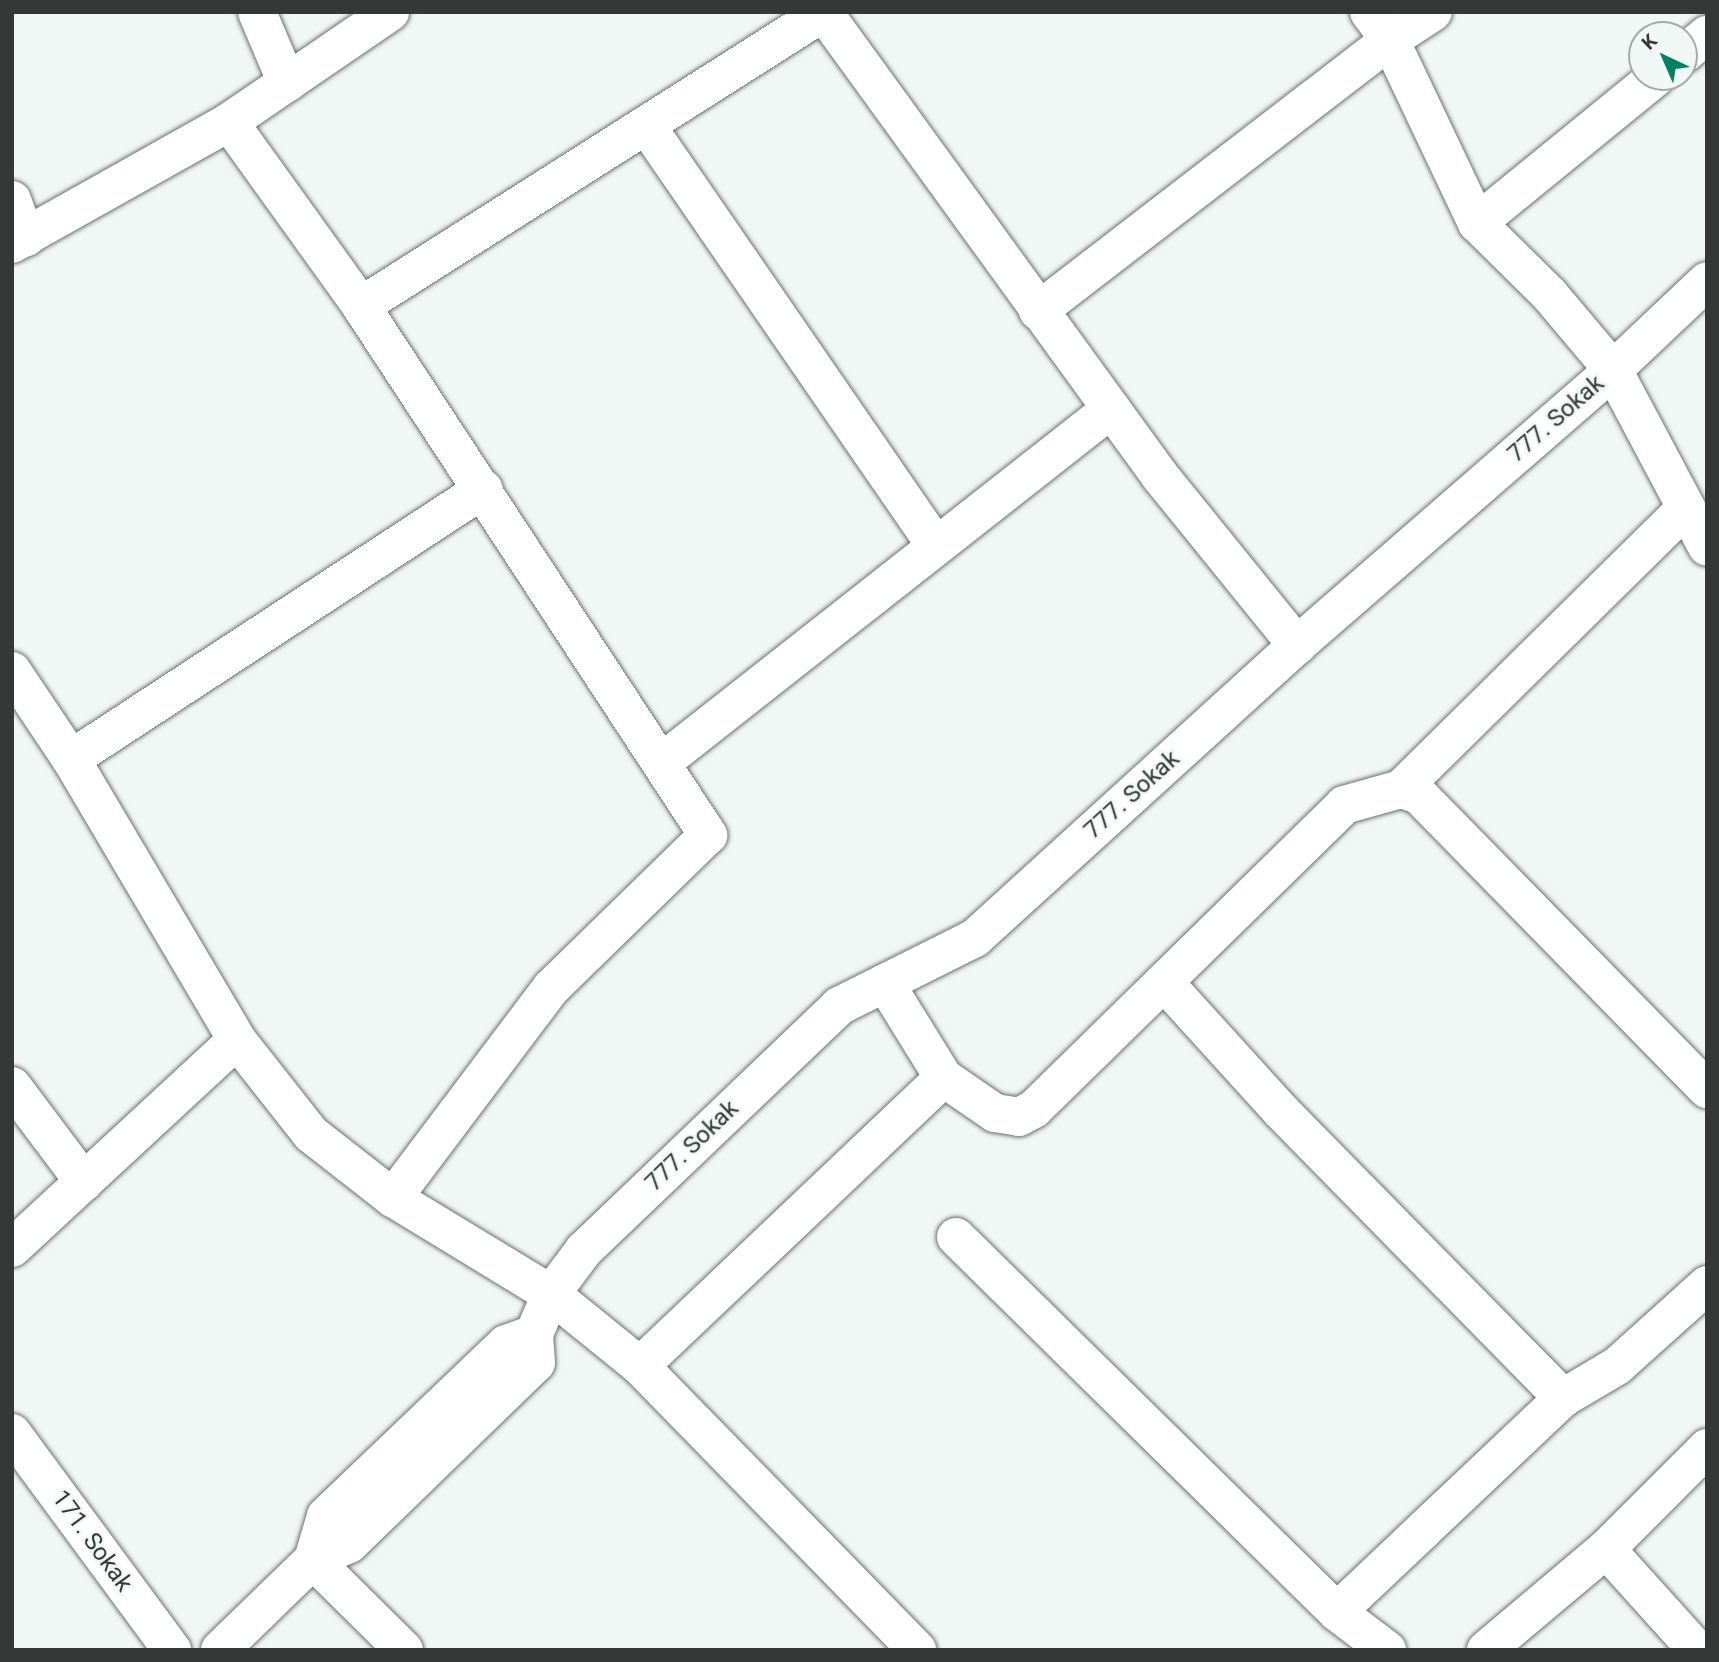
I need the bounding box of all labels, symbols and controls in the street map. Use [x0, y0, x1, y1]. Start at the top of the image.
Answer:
north arrow [1628, 21, 1698, 91]
text: K [1637, 29, 1662, 54]
street label: 777. Sokak [1502, 369, 1610, 469]
street label: 777. Sokak [1078, 745, 1186, 845]
street label: 777. Sokak [640, 1095, 744, 1197]
street label: 171. Sokak [46, 1485, 138, 1597]

